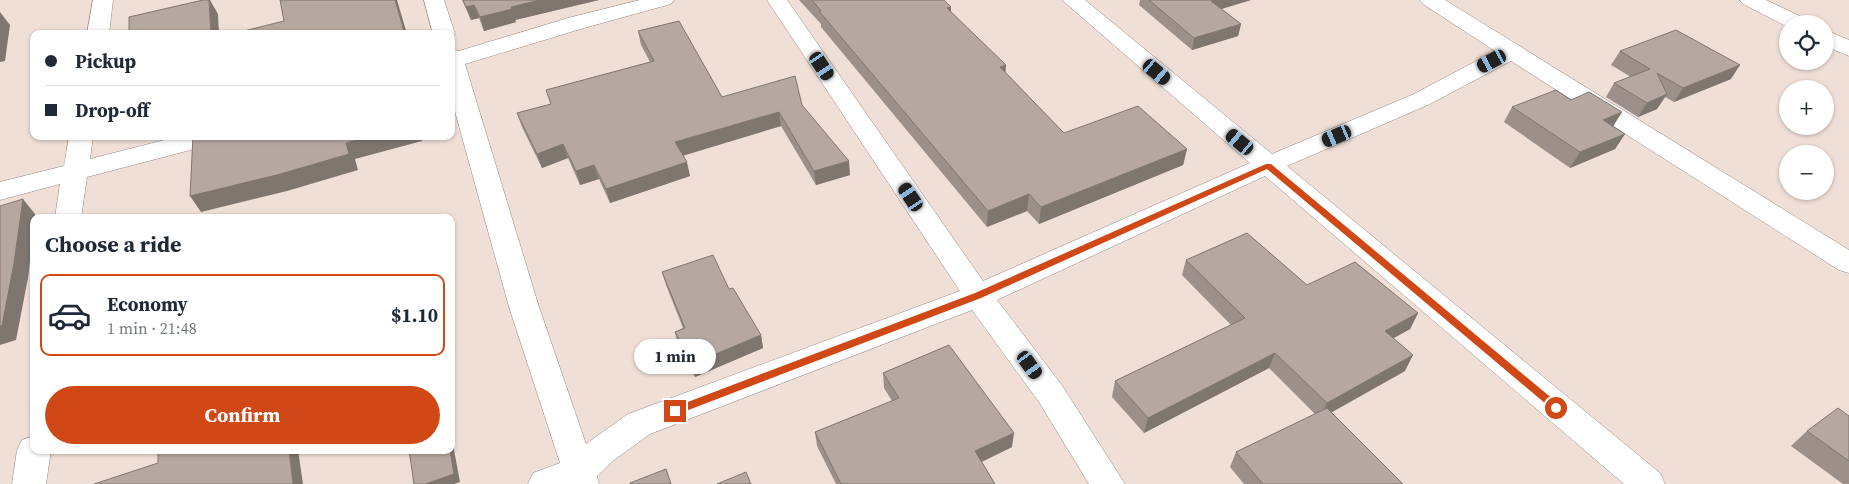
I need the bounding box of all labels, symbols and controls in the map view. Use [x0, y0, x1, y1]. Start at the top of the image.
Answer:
map controls [1779, 15, 1834, 200]
button: locate [1779, 15, 1834, 70]
car [1475, 47, 1508, 75]
text: Pickup [75, 48, 136, 74]
car [807, 49, 836, 83]
car [1140, 57, 1173, 87]
button: + [1779, 80, 1834, 135]
text: Drop-off [75, 97, 149, 123]
car [1320, 123, 1353, 149]
car [1223, 127, 1256, 157]
button: − [1779, 145, 1834, 200]
car [896, 180, 925, 214]
text: Choose a ride [45, 229, 182, 259]
text: Economy [107, 291, 188, 317]
icon: car [47, 293, 92, 338]
text: $1.10 [391, 302, 438, 328]
text: 1 min · 21:48 [107, 317, 197, 339]
callout: 1 min [634, 338, 716, 374]
text: 1 min [654, 345, 696, 367]
car [1015, 348, 1044, 382]
button: Confirm [45, 386, 440, 444]
route start [1545, 397, 1567, 419]
route end [664, 400, 686, 422]

